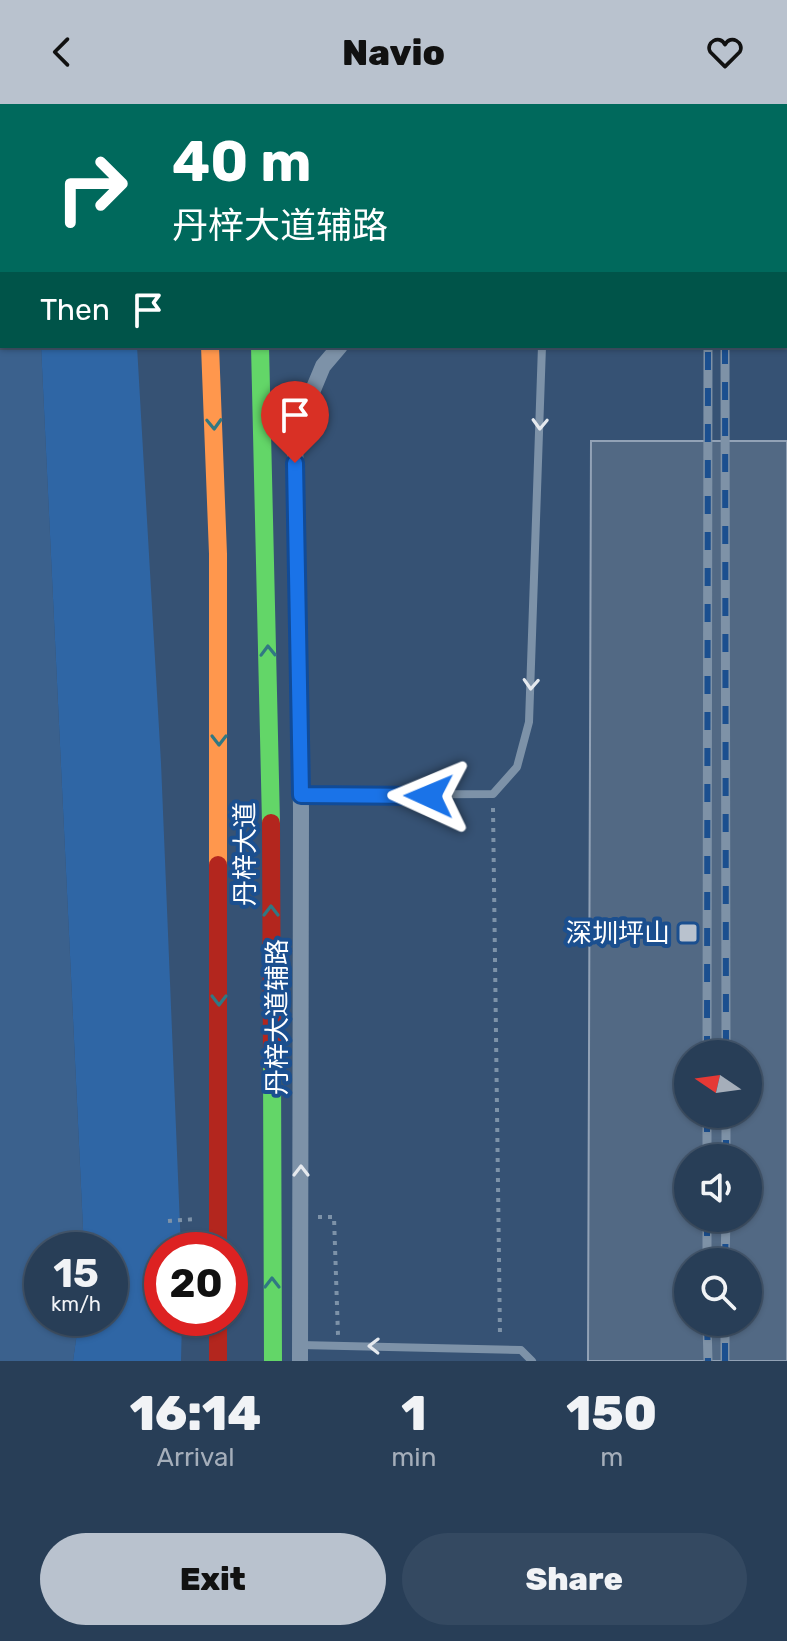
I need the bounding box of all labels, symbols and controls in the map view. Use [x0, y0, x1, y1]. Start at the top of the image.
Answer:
icon: back [40, 30, 84, 74]
icon: heart [703, 30, 747, 74]
text: Navio [342, 31, 445, 74]
text: 40 m [172, 129, 312, 195]
icon: right [40, 136, 144, 240]
text: 丹梓大道辅路 [172, 204, 388, 247]
icon: arrive [126, 288, 170, 332]
text: Then [40, 292, 110, 328]
pin [261, 381, 329, 463]
icon: arrive [273, 393, 317, 437]
one-way arrow [205, 418, 222, 431]
one-way arrow [531, 418, 549, 431]
one-way arrow [259, 644, 277, 657]
one-way arrow [522, 678, 539, 691]
one-way arrow [210, 734, 228, 747]
position arrow [387, 754, 471, 838]
street label: 丹梓大道 [230, 802, 261, 906]
one-way arrow [262, 904, 280, 917]
place label: 深圳坪山 [566, 918, 670, 949]
marker: 深圳坪山 [677, 922, 699, 944]
street label: 丹梓大道辅路 [262, 939, 293, 1095]
one-way arrow [210, 994, 228, 1007]
north arrow [674, 1040, 762, 1128]
map controls [674, 1040, 762, 1336]
button: sound [674, 1144, 762, 1232]
one-way arrow [292, 1164, 310, 1177]
speed limit sign: 20 [144, 1232, 248, 1336]
button: search [674, 1248, 762, 1336]
text: 15 [53, 1250, 99, 1297]
one-way arrow [263, 1276, 281, 1289]
text: km/h [51, 1292, 101, 1316]
one-way arrow [367, 1338, 380, 1355]
text: 16:14 [130, 1385, 261, 1442]
text: 1 [401, 1385, 426, 1442]
text: 150 [566, 1385, 657, 1442]
text: Arrival [157, 1442, 235, 1473]
text: min [391, 1442, 436, 1473]
text: m [600, 1442, 623, 1473]
button: Exit [40, 1533, 386, 1625]
button: Share [402, 1533, 747, 1625]

